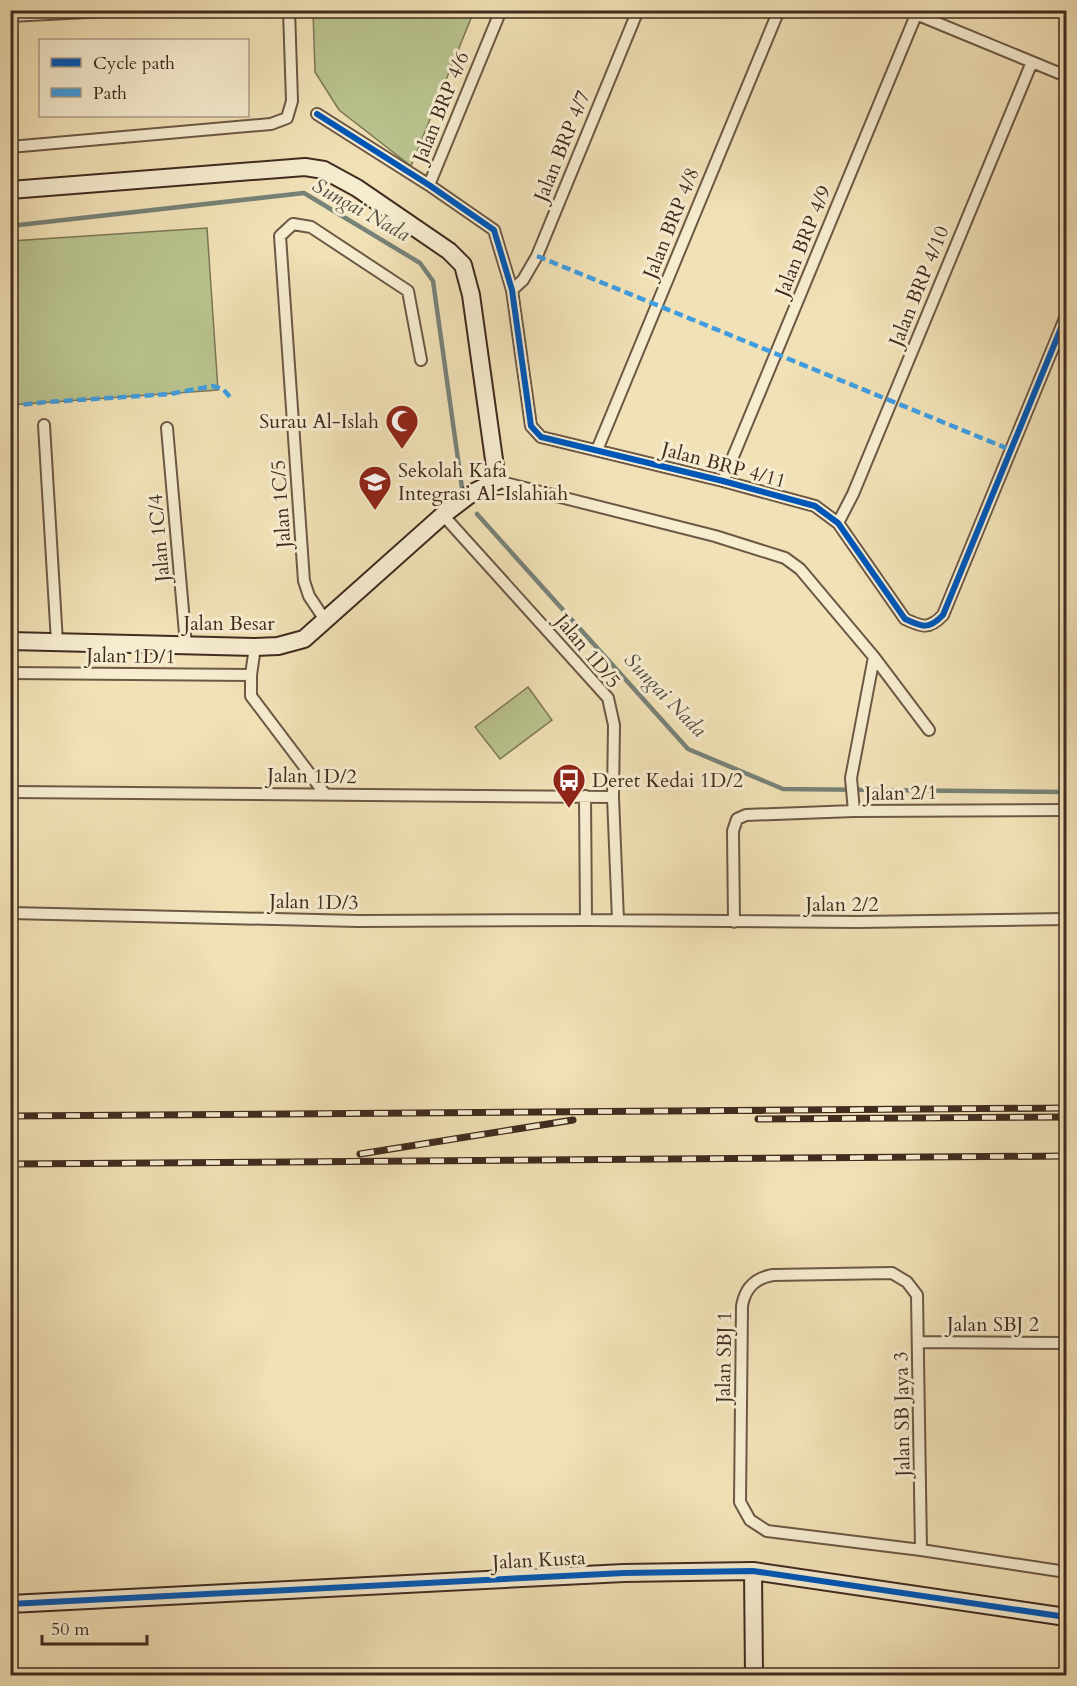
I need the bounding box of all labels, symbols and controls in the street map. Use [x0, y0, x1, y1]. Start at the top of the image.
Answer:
legend [39, 39, 249, 117]
street label: Jalan BRP 4/6 [405, 47, 476, 169]
text: Cycle path [93, 51, 175, 76]
text: Path [93, 81, 127, 106]
street label: Jalan BRP 4/7 [526, 86, 597, 208]
street label: Jalan BRP 4/8 [635, 163, 706, 285]
water label: Sungai Nada [307, 171, 415, 249]
street label: Jalan BRP 4/9 [767, 181, 838, 303]
street label: Jalan BRP 4/10 [881, 222, 955, 353]
mosque icon: Surau Al-Islah [384, 403, 420, 450]
place label: Surau Al-Islah [259, 408, 379, 435]
street label: Jalan BRP 4/11 [656, 435, 789, 495]
place label: Sekolah Kafa Integrasi Al-Islahiah [398, 457, 568, 507]
street label: Jalan 1C/5 [264, 459, 298, 552]
school or university icon: Sekolah Kafa Integrasi Al-Islahiah [357, 464, 393, 511]
street label: Jalan 1C/4 [142, 493, 177, 586]
street label: Jalan 1D/5 [547, 606, 627, 694]
street label: Jalan Besar [180, 610, 275, 637]
street label: Jalan 1D/1 [83, 642, 176, 670]
water label: Sungai Nada [617, 646, 713, 744]
street label: Jalan 1D/2 [264, 762, 357, 790]
bus stop icon: Deret Kedai 1D/2 [551, 762, 587, 809]
place label: Deret Kedai 1D/2 [592, 767, 743, 794]
street label: Jalan 2/1 [861, 779, 938, 807]
street label: Jalan 1D/3 [266, 888, 359, 916]
street label: Jalan 2/2 [803, 891, 878, 918]
street label: Jalan SBJ 1 [710, 1311, 738, 1406]
street label: Jalan SBJ 2 [944, 1311, 1039, 1338]
street label: Jalan SB Jaya 3 [887, 1351, 917, 1480]
street label: Jalan Kusta [489, 1544, 587, 1576]
scale bar [42, 1608, 147, 1646]
text: 50 m [51, 1617, 90, 1642]

